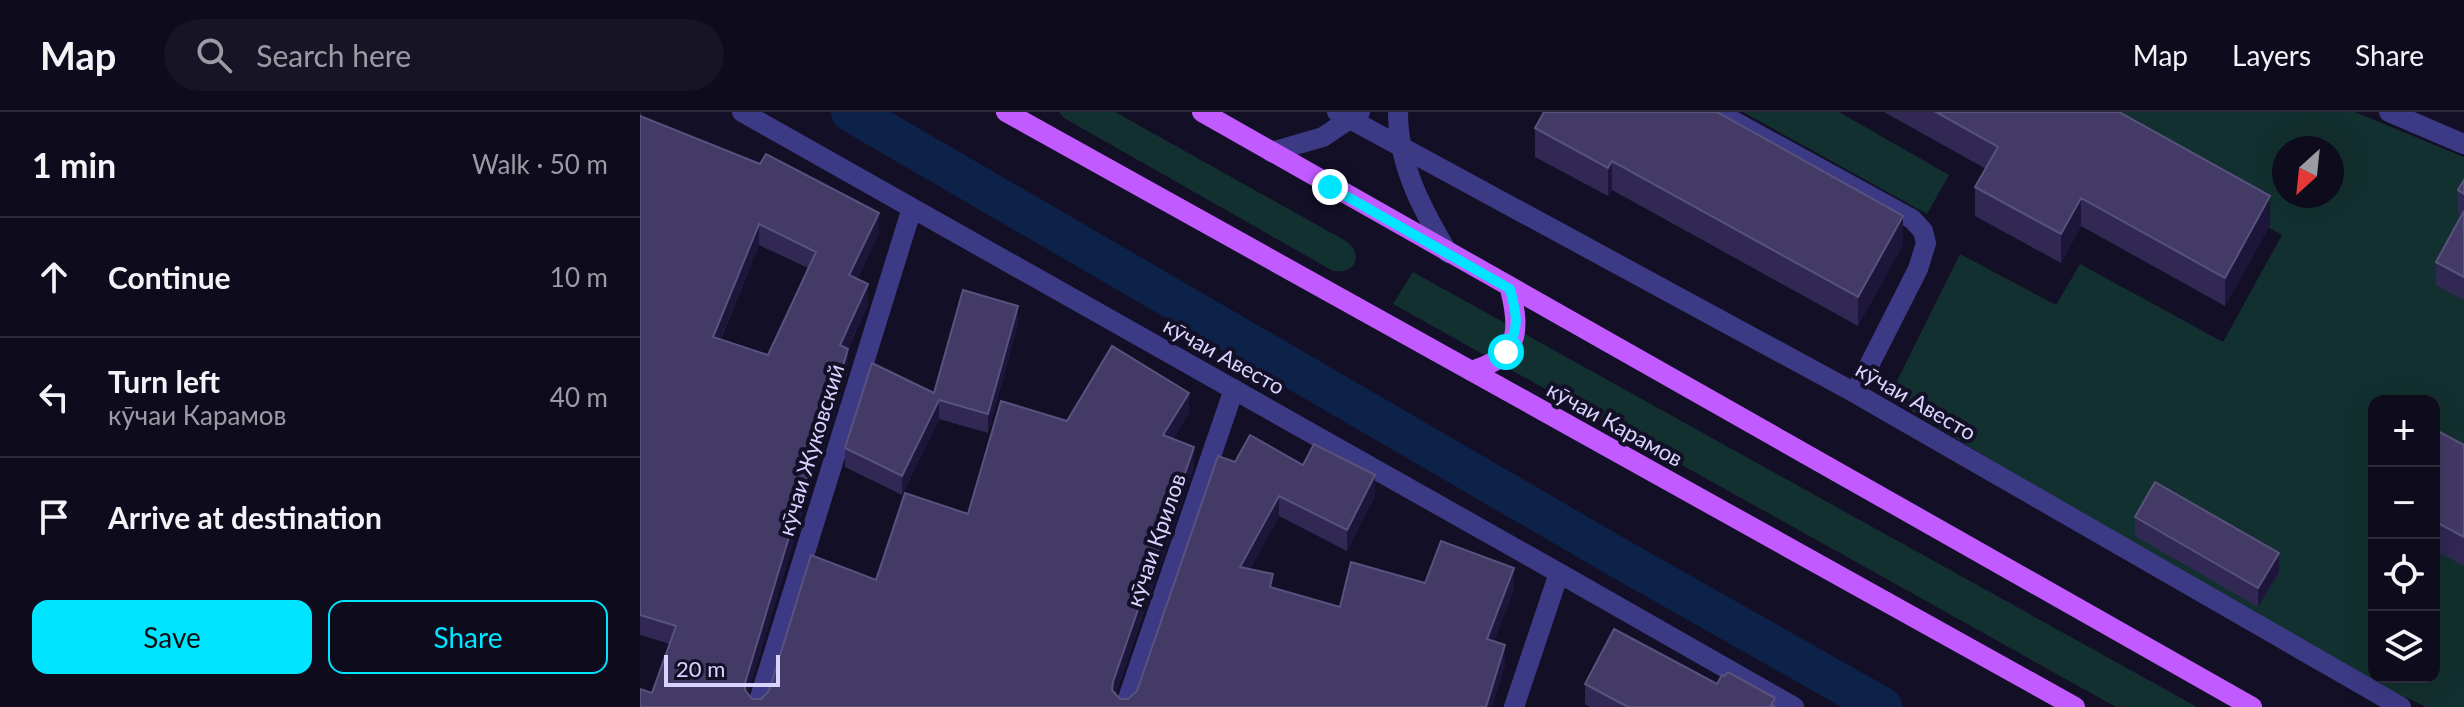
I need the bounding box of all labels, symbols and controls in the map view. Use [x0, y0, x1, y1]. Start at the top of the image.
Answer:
search box [164, 19, 724, 91]
text: Map [40, 32, 116, 78]
icon: search [192, 33, 236, 77]
text: Search here [256, 37, 411, 73]
text: Map [2133, 38, 2188, 72]
text: Layers [2232, 38, 2311, 72]
text: Share [2355, 38, 2424, 72]
north arrow [2272, 136, 2344, 208]
text: 1 min [32, 144, 116, 185]
text: Walk · 50 m [472, 148, 608, 180]
route end [1312, 169, 1348, 205]
icon: ahead [32, 255, 76, 299]
text: Continue [108, 259, 231, 295]
text: 10 m [550, 261, 608, 293]
street label: кӯчаи Авесто [1159, 311, 1290, 400]
route start [1488, 334, 1524, 370]
street label: кӯчаи Авесто [1851, 355, 1981, 446]
street label: кӯчаи Жуковский [772, 361, 849, 539]
text: Turn left [108, 363, 220, 399]
icon: left [32, 375, 76, 419]
street label: кӯчаи Карамов [1543, 375, 1688, 472]
text: 40 m [550, 381, 608, 413]
map controls [2368, 395, 2440, 683]
button: + [2368, 395, 2440, 467]
text: кӯчаи Карамов [108, 399, 286, 431]
button: − [2368, 467, 2440, 539]
street label: кӯчаи Крилов [1120, 470, 1191, 610]
icon: arrive [32, 495, 76, 539]
text: Arrive at destination [108, 499, 382, 535]
button: locate [2368, 539, 2440, 611]
button: Save [32, 600, 312, 674]
button: Share [328, 600, 608, 674]
button: layers [2368, 611, 2440, 683]
scale bar [664, 651, 780, 687]
text: 20 m [676, 655, 725, 682]

